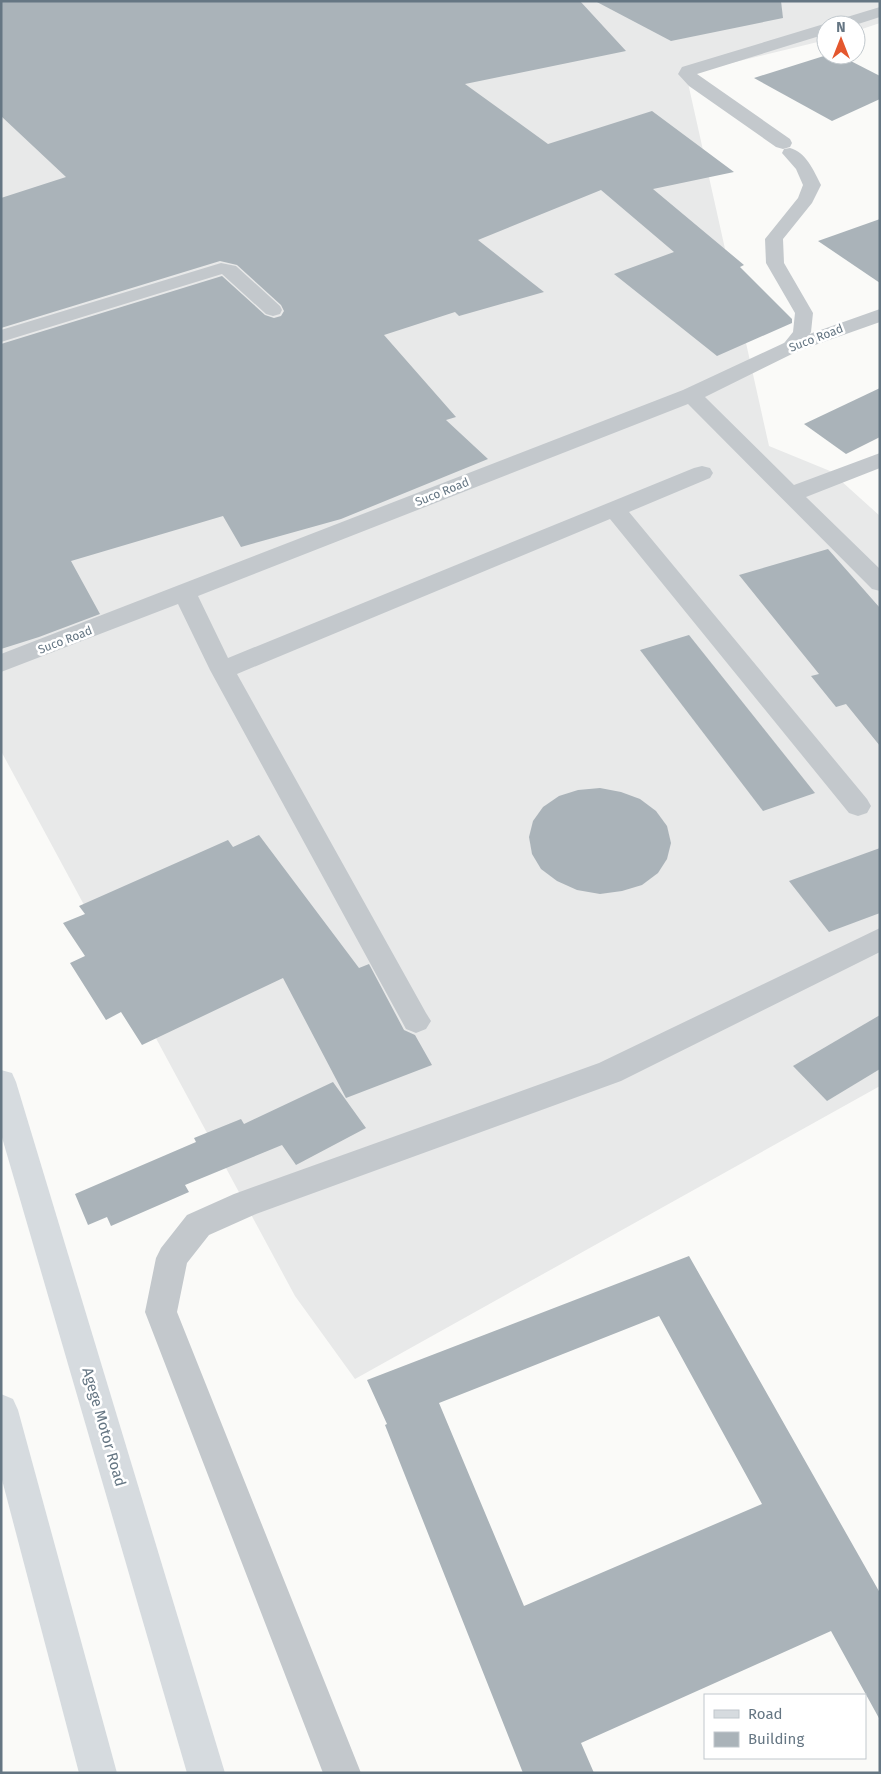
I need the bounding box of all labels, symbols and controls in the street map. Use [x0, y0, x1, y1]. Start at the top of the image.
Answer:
north arrow [816, 15, 866, 65]
text: N [836, 19, 846, 36]
street label: Suco Road [787, 321, 845, 355]
street label: Suco Road [413, 475, 471, 509]
street label: Suco Road [36, 623, 94, 657]
street label: Agege Motor Road [78, 1366, 130, 1488]
legend [704, 1694, 866, 1759]
text: Road [748, 1705, 783, 1723]
text: Building [748, 1730, 804, 1748]

